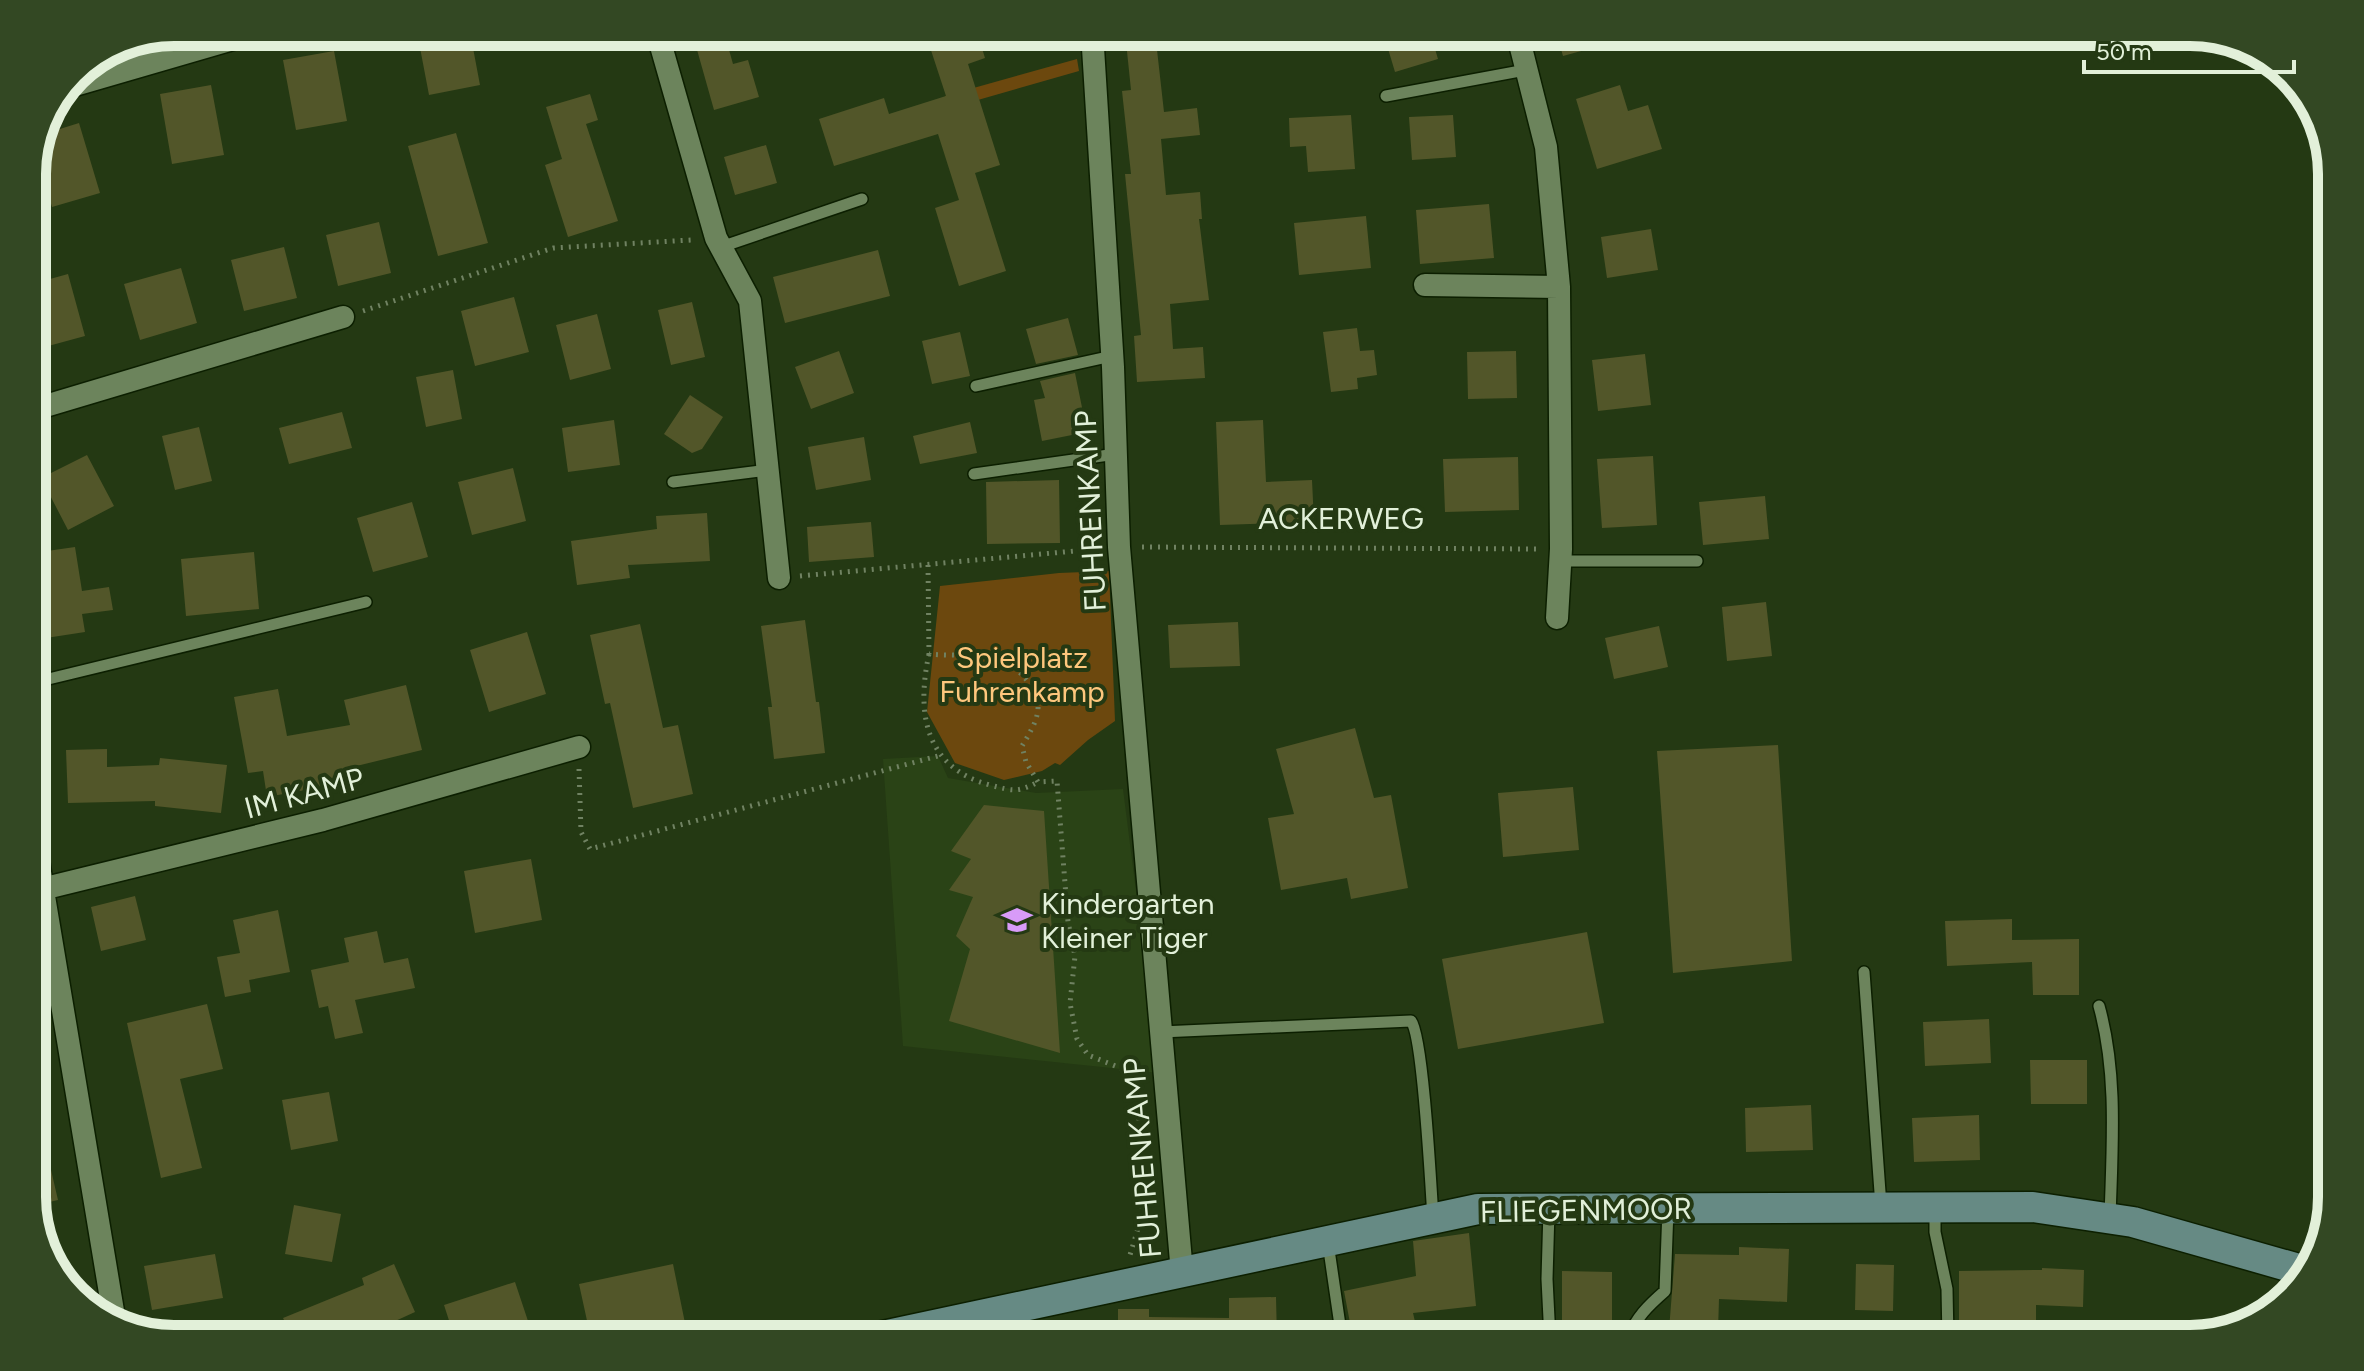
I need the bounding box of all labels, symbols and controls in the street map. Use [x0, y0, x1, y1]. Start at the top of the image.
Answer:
scale bar [2084, 24, 2294, 74]
text: 50 m [2096, 37, 2152, 66]
street label: FUHRENKAMP [1066, 410, 1114, 612]
street label: ACKERWEG [1258, 500, 1424, 537]
park label: Spielplatz Fuhrenkamp [939, 639, 1105, 710]
street label: IM KAMP [240, 759, 368, 827]
place label: Kindergarten Kleiner Tiger [1041, 885, 1215, 956]
school or university icon: Kindergarten Kleiner Tiger [1000, 903, 1034, 937]
street label: FUHRENKAMP [1115, 1056, 1169, 1260]
street label: FLIEGENMOOR [1480, 1190, 1692, 1230]

